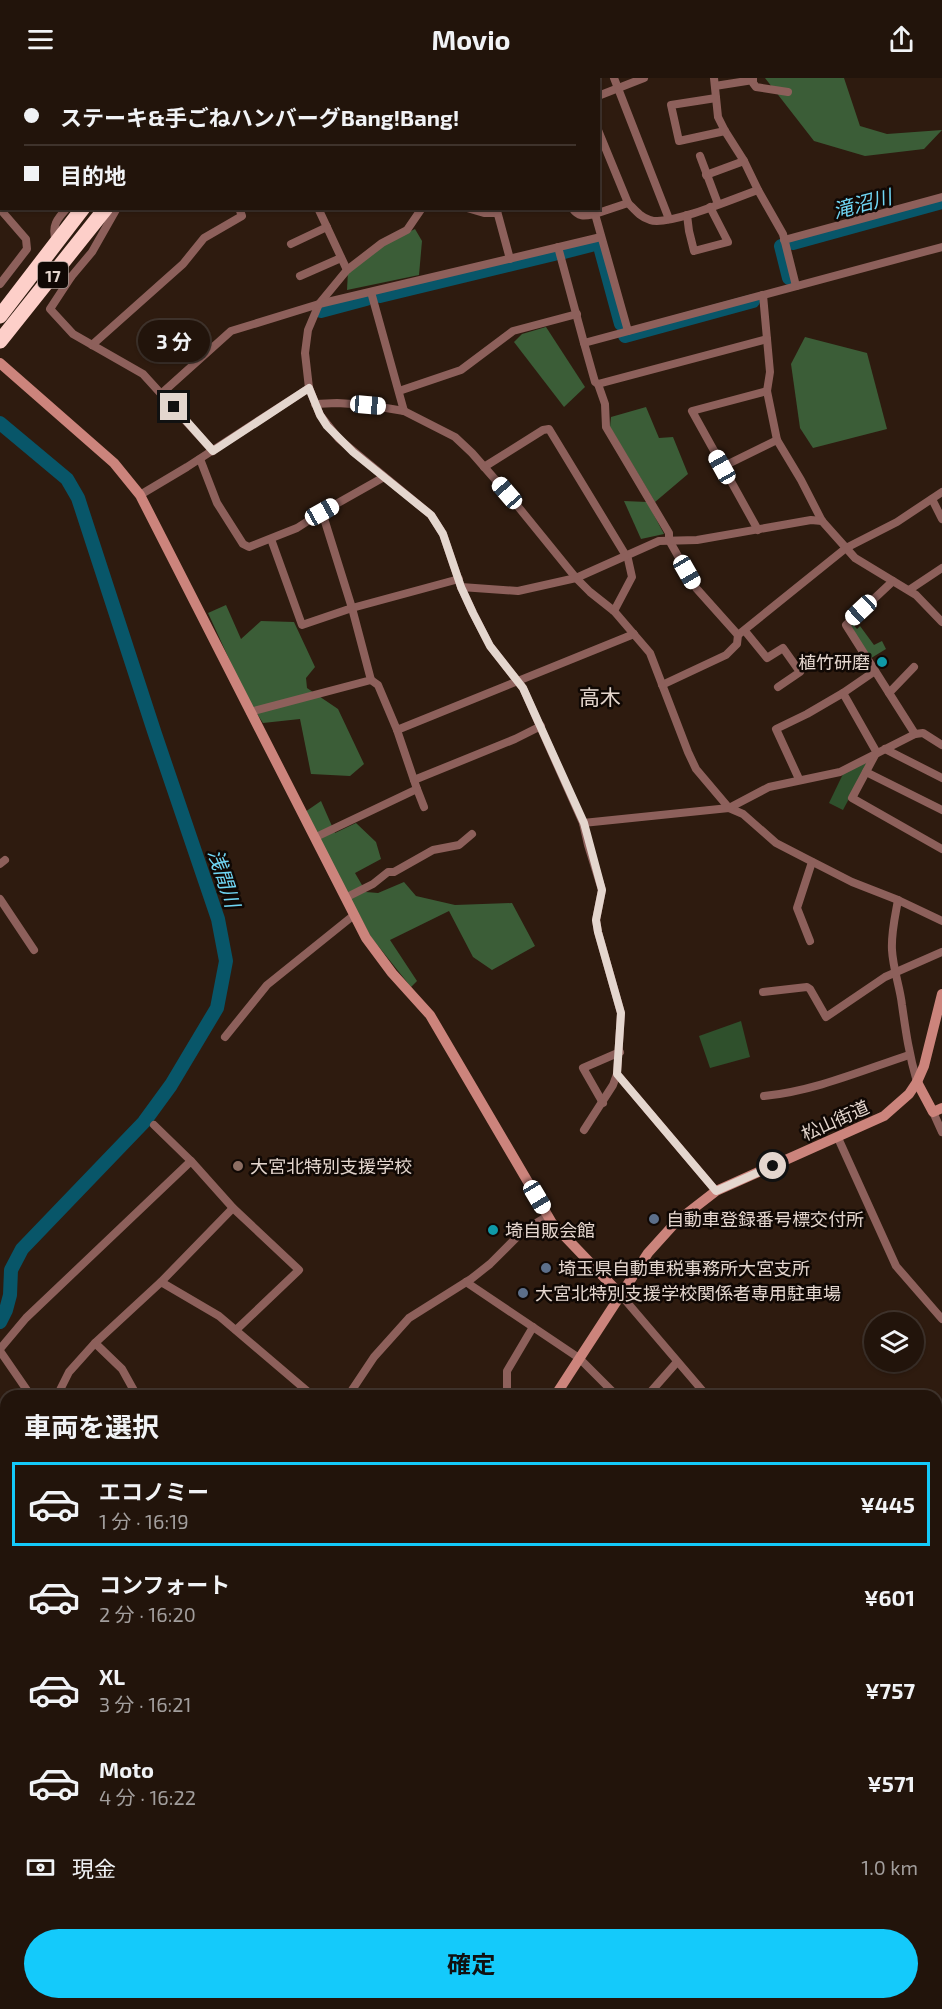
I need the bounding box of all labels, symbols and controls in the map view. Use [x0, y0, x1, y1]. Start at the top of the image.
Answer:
icon: menu [24, 23, 57, 56]
text: Movio [431, 23, 511, 55]
icon: share [885, 23, 918, 56]
text: ステーキ&手ごねハンバーグBang!Bang! [60, 104, 459, 130]
text: 目的地 [60, 162, 126, 188]
water label: 滝沼川 [830, 183, 896, 222]
road number: 17 [38, 262, 68, 288]
callout: 3 分 [138, 320, 210, 362]
text: 3 分 [156, 329, 192, 353]
route end [160, 393, 187, 420]
car [349, 394, 387, 416]
car [705, 447, 739, 487]
car [488, 474, 526, 512]
car [302, 495, 342, 529]
car [670, 552, 704, 592]
car [842, 591, 880, 629]
place label: 植竹研磨 [798, 651, 870, 673]
marker: 植竹研磨 [875, 655, 889, 669]
district label: 高木 [579, 684, 621, 709]
water label: 浅間川 [204, 846, 246, 912]
street label: 松山街道 [798, 1095, 872, 1145]
route start [759, 1152, 786, 1179]
place label: 大宮北特別支援学校 [250, 1155, 412, 1177]
marker: 大宮北特別支援学校 [231, 1159, 245, 1173]
car [520, 1177, 554, 1217]
place label: 自動車登録番号標交付所 [666, 1208, 864, 1230]
marker: 自動車登録番号標交付所 [647, 1212, 661, 1226]
place label: 埼自販会館 [505, 1219, 595, 1241]
marker: 埼自販会館 [486, 1223, 500, 1237]
place label: 埼玉県自動車税事務所大宮支所 [558, 1257, 810, 1279]
marker: 埼玉県自動車税事務所大宮支所 [539, 1261, 553, 1275]
place label: 大宮北特別支援学校関係者専用駐車場 [535, 1282, 841, 1304]
marker: 大宮北特別支援学校関係者専用駐車場 [516, 1286, 530, 1300]
map controls [864, 1312, 924, 1372]
button: layers [864, 1312, 924, 1372]
text: 車両を選択 [24, 1410, 159, 1442]
icon: car [27, 1477, 81, 1531]
text: エコノミー [99, 1478, 209, 1504]
text: ¥445 [860, 1491, 915, 1517]
text: 1 分 · 16:19 [99, 1509, 189, 1533]
icon: car [27, 1570, 81, 1624]
text: コンフォート [99, 1571, 230, 1597]
text: ¥601 [864, 1584, 915, 1610]
text: 2 分 · 16:20 [99, 1602, 196, 1626]
icon: car [27, 1663, 81, 1717]
text: XL [99, 1663, 125, 1689]
text: ¥757 [865, 1677, 915, 1703]
text: 3 分 · 16:21 [99, 1692, 192, 1716]
icon: car [27, 1756, 81, 1810]
text: Moto [99, 1756, 154, 1782]
text: ¥571 [867, 1770, 915, 1796]
text: 4 分 · 16:22 [99, 1785, 196, 1809]
icon: cash [24, 1851, 57, 1884]
text: 現金 [72, 1855, 116, 1881]
text: 1.0 km [861, 1855, 918, 1879]
button: 確定 [24, 1929, 918, 1998]

